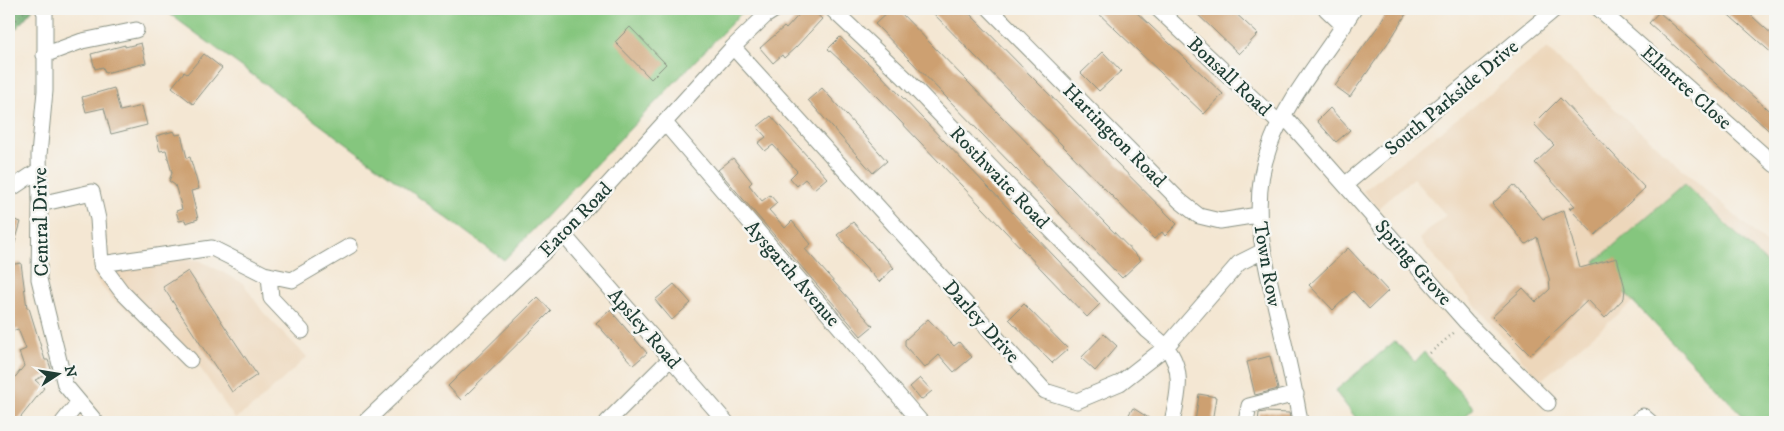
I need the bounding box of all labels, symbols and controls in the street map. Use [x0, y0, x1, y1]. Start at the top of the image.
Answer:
street label: Bonsall Road [1182, 32, 1276, 122]
street label: South Parkside Drive [1380, 35, 1524, 162]
street label: Elmtree Close [1635, 41, 1737, 135]
street label: Hartington Road [1057, 79, 1171, 193]
street label: Rosthwaite Road [944, 121, 1054, 235]
street label: Central Drive [28, 167, 55, 277]
street label: Eaton Road [534, 177, 618, 263]
street label: Spring Grove [1369, 215, 1457, 311]
street label: Aysgarth Avenue [739, 216, 845, 332]
street label: Town Row [1247, 220, 1286, 309]
street label: Darley Drive [937, 275, 1025, 369]
street label: Apsley Road [602, 283, 686, 375]
north arrow [32, 348, 82, 398]
text: N [60, 364, 80, 379]

